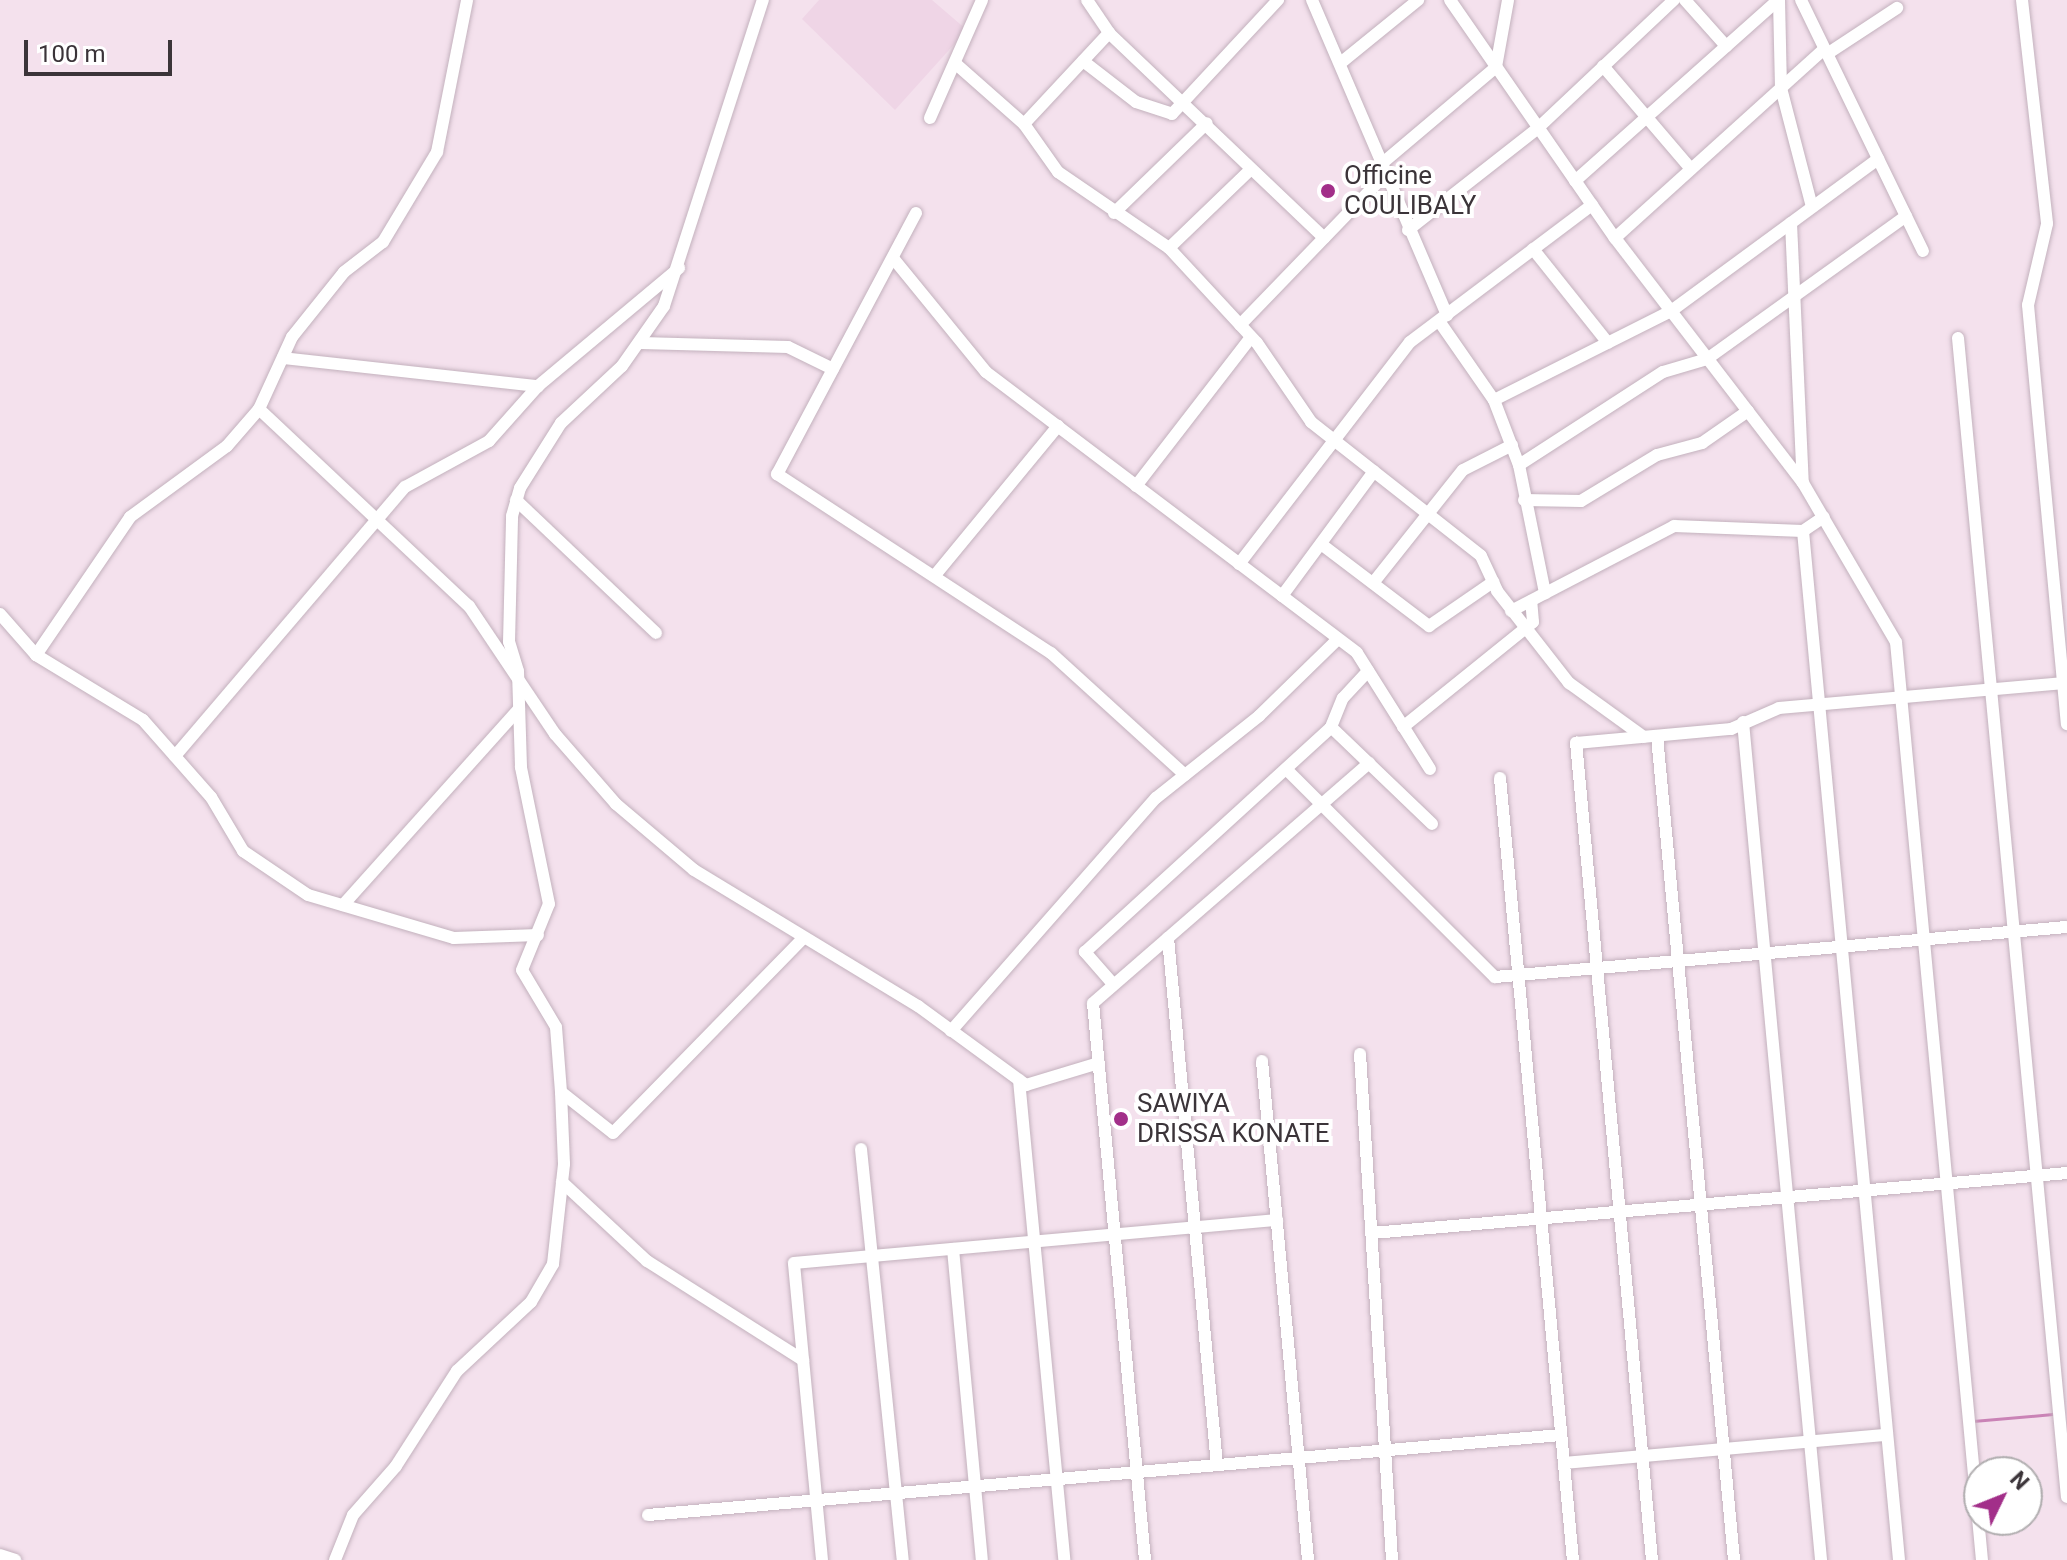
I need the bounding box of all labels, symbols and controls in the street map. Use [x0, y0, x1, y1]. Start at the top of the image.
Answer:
scale bar [28, 24, 176, 74]
text: 100 m [38, 40, 105, 68]
place label: Officine COULIBALY [1344, 160, 1476, 222]
marker: Officine COULIBALY [1319, 182, 1337, 200]
place label: SAWIYA DRISSA KONATE [1137, 1088, 1330, 1150]
marker: SAWIYA DRISSA KONATE [1112, 1110, 1130, 1128]
north arrow [1963, 1456, 2043, 1536]
text: N [2005, 1466, 2034, 1495]

